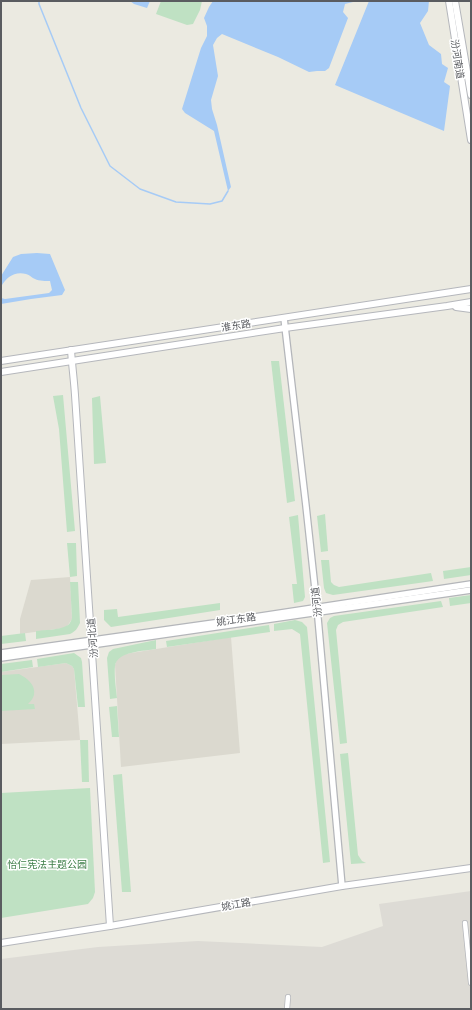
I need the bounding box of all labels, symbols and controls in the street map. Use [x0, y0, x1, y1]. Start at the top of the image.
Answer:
street label: 汾河南道 [448, 38, 467, 80]
street label: 淮东路 [220, 317, 252, 334]
street label: 汾河道 [308, 586, 325, 618]
street label: 姚江东路 [215, 610, 257, 629]
street label: 汾河北道 [85, 618, 100, 658]
park label: 怡仁宪法主题公园 [7, 858, 87, 871]
street label: 姚江路 [220, 895, 252, 913]

